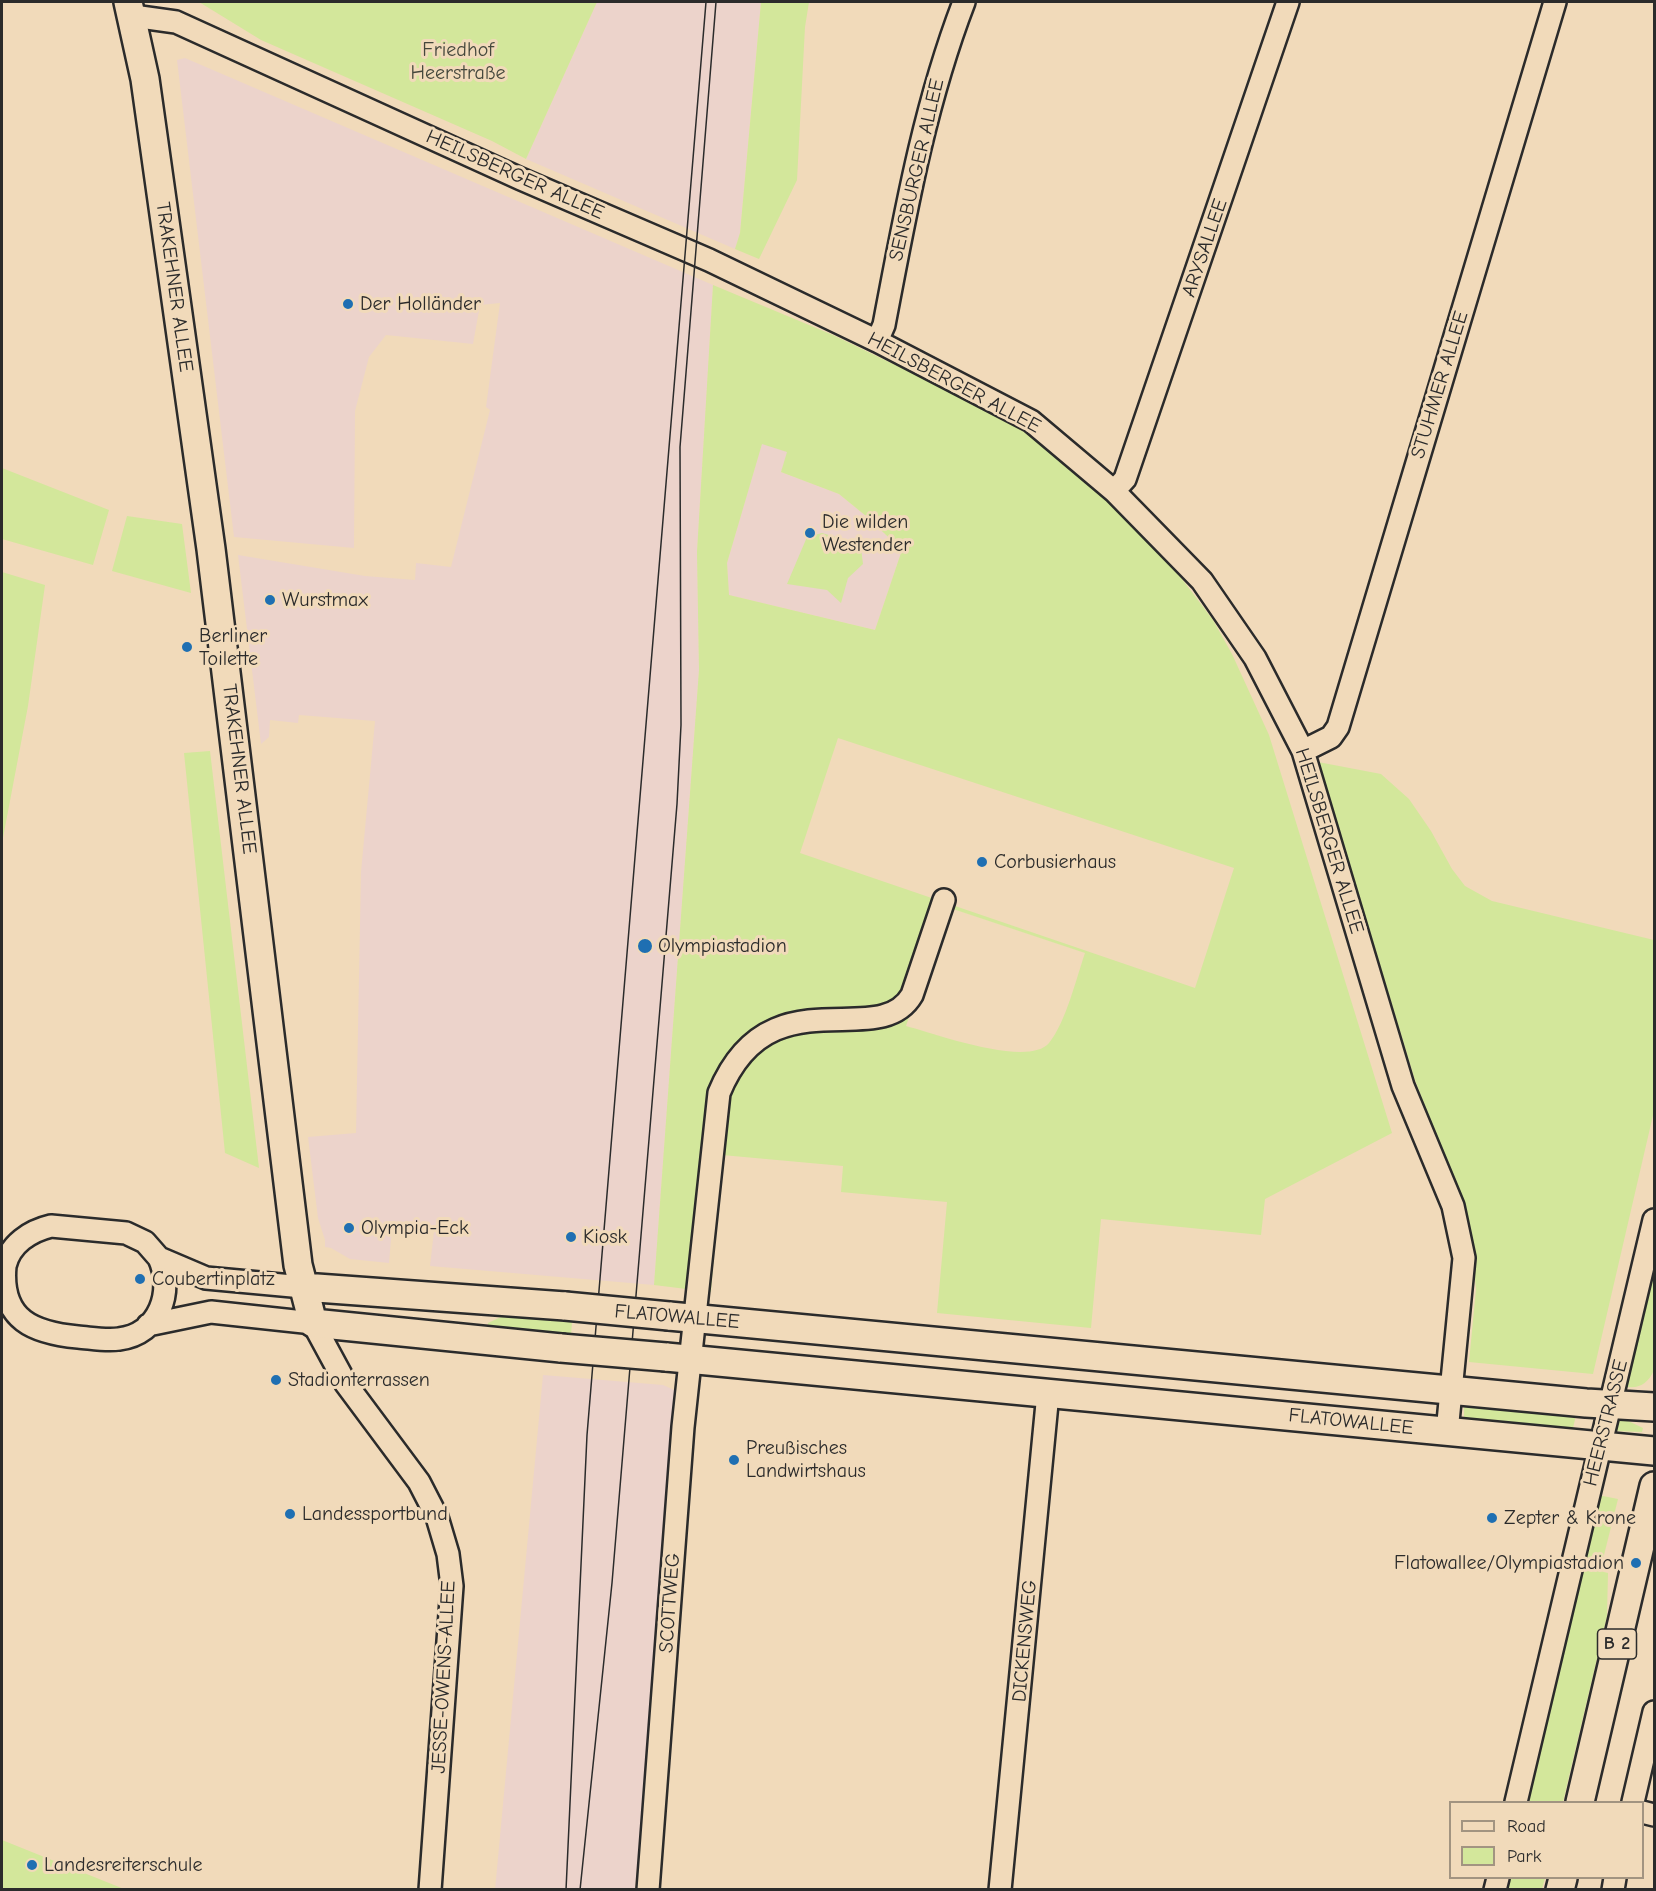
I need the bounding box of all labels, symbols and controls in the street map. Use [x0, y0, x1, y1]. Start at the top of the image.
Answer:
park label: Friedhof Heerstraße [411, 38, 505, 85]
street label: SENSBURGER ALLEE [884, 77, 950, 263]
street label: HEILSBERGER ALLEE [422, 125, 608, 225]
street label: ARYSALLEE [1177, 196, 1233, 300]
street label: TRAKEHNER ALLEE [150, 201, 198, 373]
place label: Der Holländer [360, 292, 481, 316]
marker: Der Holländer [341, 297, 355, 311]
street label: STUHMER ALLEE [1406, 308, 1474, 462]
street label: HEILSBERGER ALLEE [863, 327, 1045, 439]
place label: Die wilden Westender [822, 510, 911, 557]
marker: Die wilden Westender [803, 526, 817, 540]
place label: Wurstmax [282, 588, 368, 612]
marker: Wurstmax [263, 593, 277, 607]
place label: Berliner Toilette [199, 624, 267, 671]
marker: Berliner Toilette [180, 640, 194, 654]
street label: TRAKEHNER ALLEE [217, 683, 261, 855]
street label: HEILSBERGER ALLEE [1289, 745, 1369, 937]
place label: Corbusierhaus [994, 850, 1116, 874]
marker: Corbusierhaus [975, 855, 989, 869]
place label: Olympiastadion [658, 934, 787, 958]
marker: Olympiastadion [636, 937, 654, 955]
place label: Olympia-Eck [361, 1216, 469, 1240]
marker: Olympia-Eck [342, 1221, 356, 1235]
place label: Kiosk [583, 1225, 627, 1249]
marker: Kiosk [564, 1230, 578, 1244]
place label: Coubertinplatz [152, 1267, 275, 1291]
marker: Coubertinplatz [133, 1272, 147, 1286]
street label: FLATOWALLEE [613, 1300, 741, 1334]
street label: HEERSTRASSE [1579, 1357, 1633, 1489]
place label: Stadionterrassen [288, 1368, 430, 1392]
marker: Stadionterrassen [269, 1373, 283, 1387]
street label: FLATOWALLEE [1287, 1404, 1415, 1440]
place label: Preußisches Landwirtshaus [746, 1436, 866, 1483]
marker: Preußisches Landwirtshaus [727, 1453, 741, 1467]
place label: Landessportbund [302, 1502, 448, 1526]
place label: Zepter & Krone [1504, 1506, 1636, 1530]
marker: Landessportbund [283, 1507, 297, 1521]
marker: Zepter & Krone [1485, 1511, 1499, 1525]
place label: Flatowallee/Olympiastadion [1394, 1551, 1624, 1575]
street label: SCOTTWEG [655, 1552, 685, 1654]
marker: Flatowallee/Olympiastadion [1629, 1556, 1643, 1570]
street label: DICKENSWEG [1008, 1579, 1042, 1703]
street label: JESSE-OWENS-ALLEE [427, 1580, 461, 1774]
road number: B 2 [1598, 1629, 1636, 1659]
legend [1449, 1801, 1644, 1879]
text: Road [1507, 1816, 1546, 1837]
text: Park [1507, 1846, 1541, 1867]
place label: Landesreiterschule [44, 1853, 202, 1877]
marker: Landesreiterschule [25, 1858, 39, 1872]

